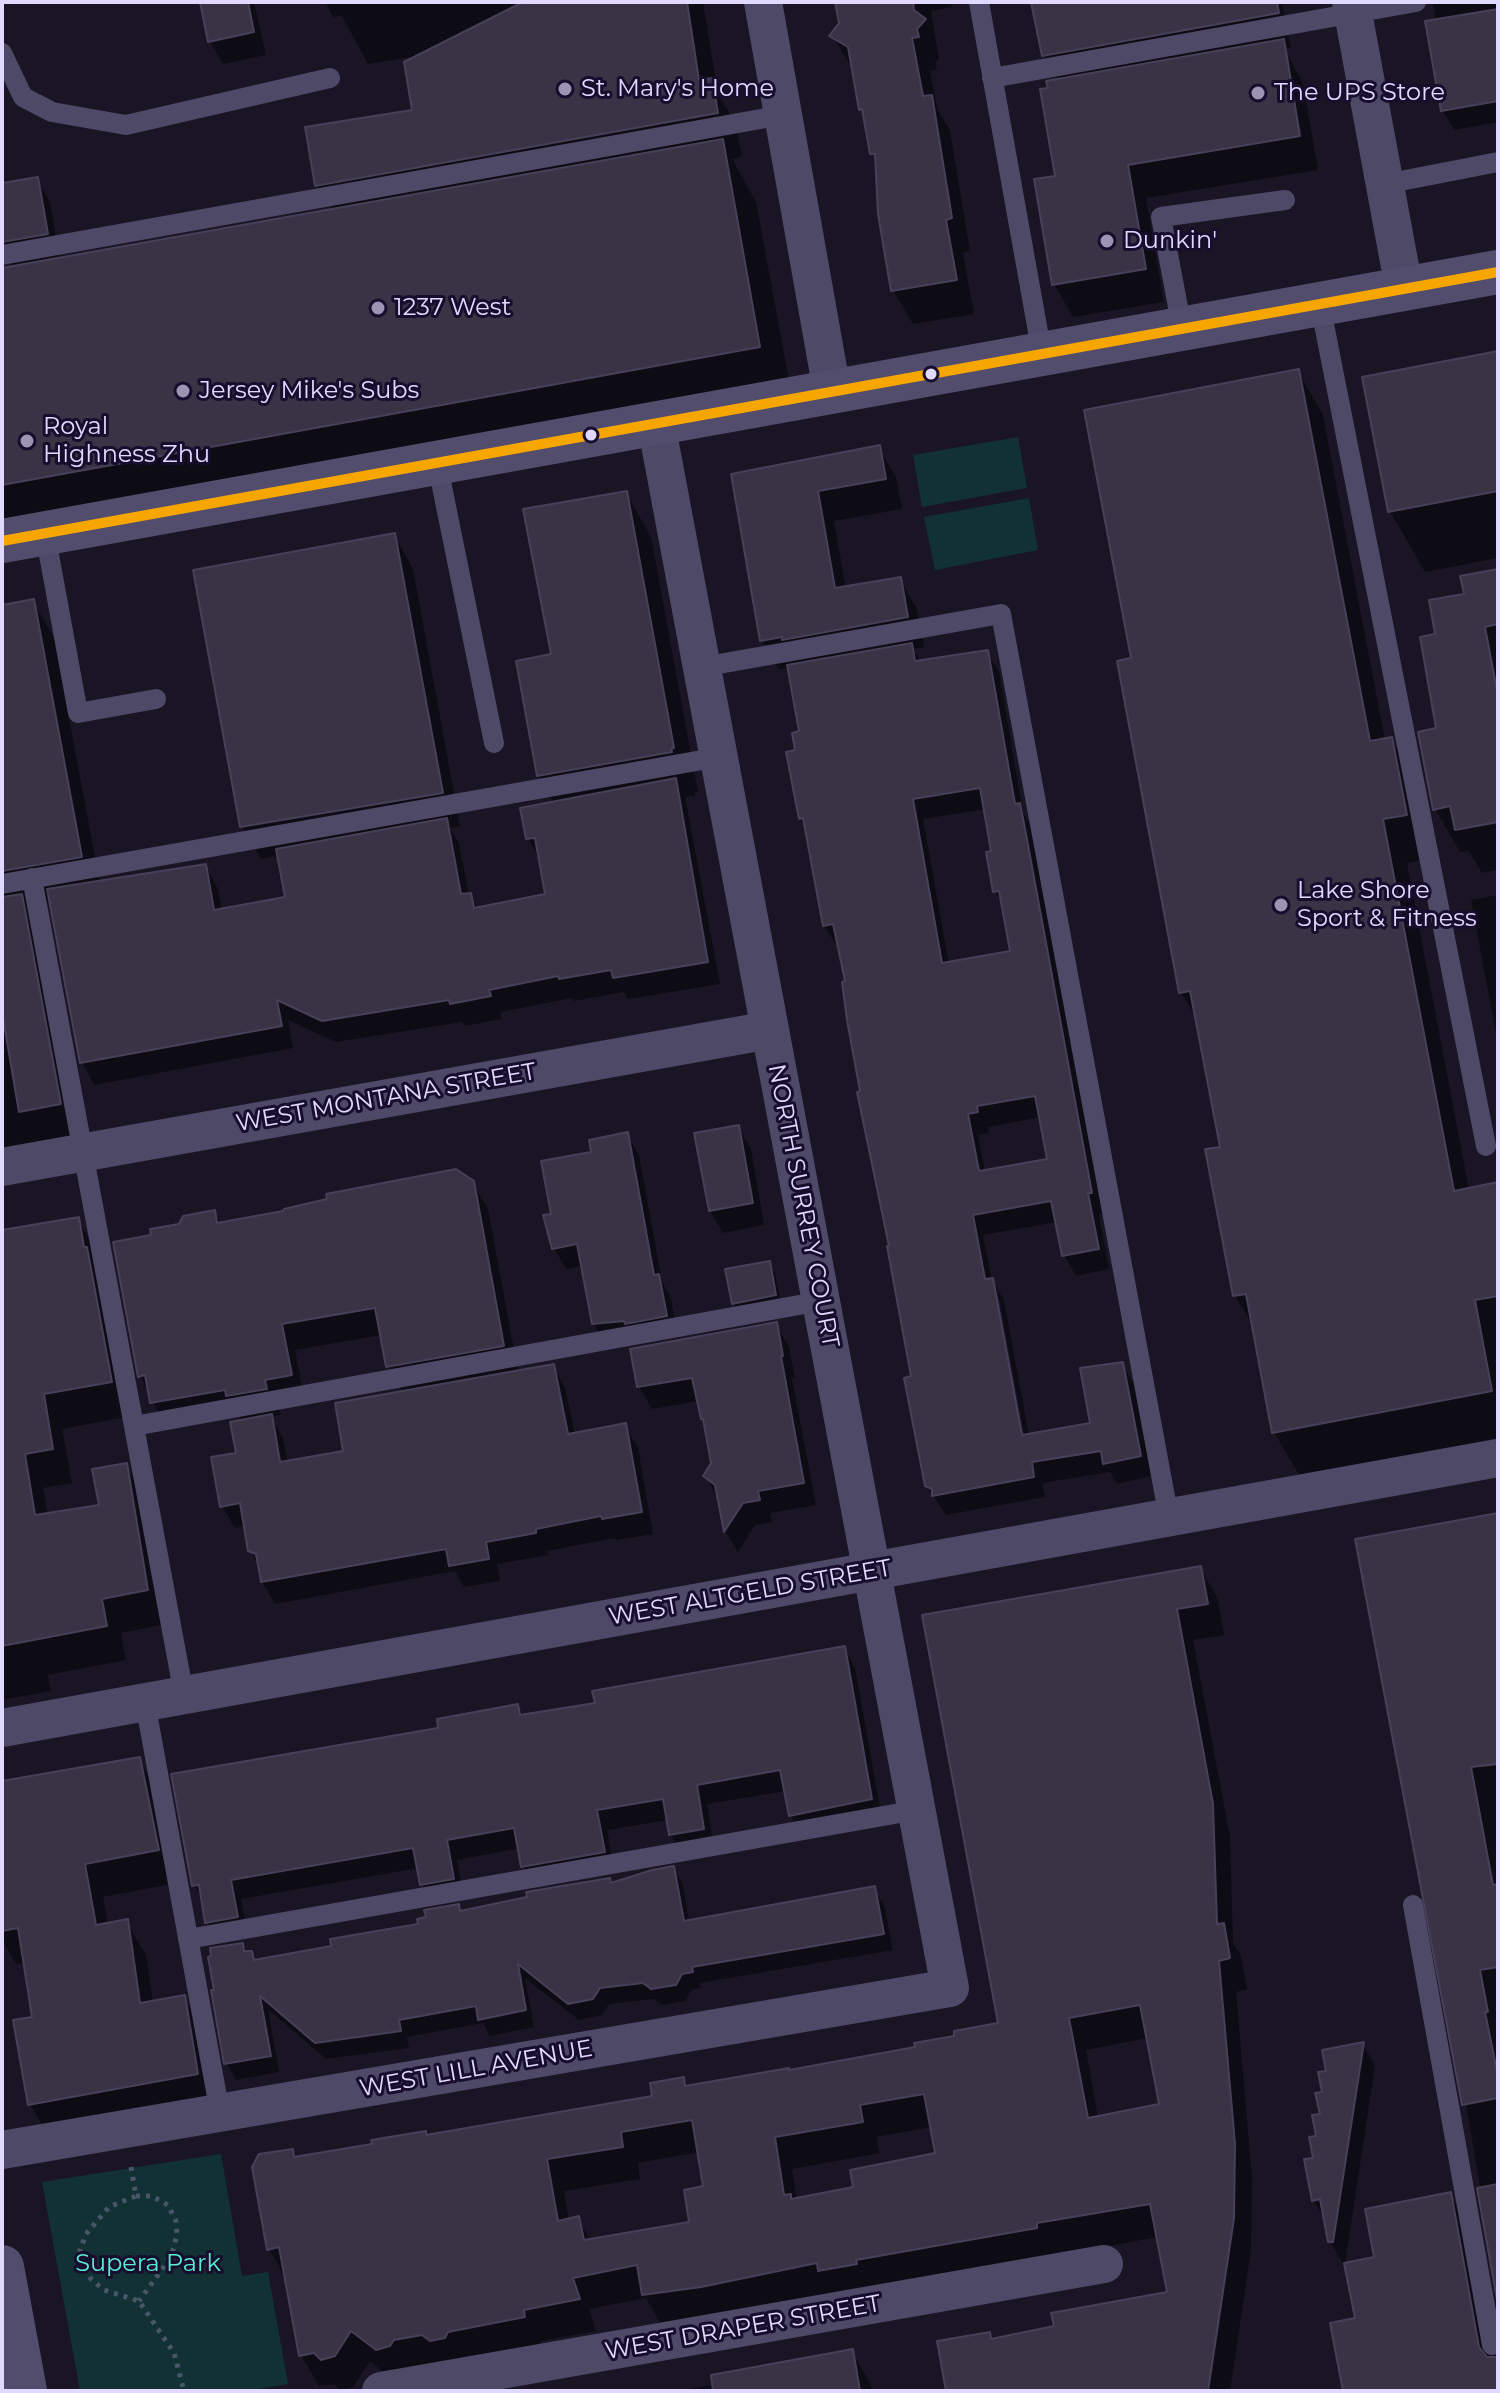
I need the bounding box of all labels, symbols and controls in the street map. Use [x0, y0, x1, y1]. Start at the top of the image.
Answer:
place label: St. Mary's Home [581, 75, 774, 103]
place label: The UPS Store [1274, 79, 1445, 107]
marker: St. Mary's Home [556, 80, 574, 98]
marker: The UPS Store [1249, 84, 1267, 102]
place label: Dunkin' [1123, 227, 1217, 255]
marker: Dunkin' [1098, 232, 1116, 250]
place label: 1237 West [394, 294, 511, 322]
marker: 1237 West [369, 299, 387, 317]
unlabelled marker [923, 366, 939, 382]
place label: Jersey Mike's Subs [199, 377, 419, 405]
marker: Jersey Mike's Subs [174, 382, 192, 400]
place label: Royal Highness Zhu [43, 413, 210, 469]
unlabelled marker [583, 427, 599, 443]
marker: Royal Highness Zhu [18, 432, 36, 450]
place label: Lake Shore Sport & Fitness [1297, 877, 1477, 933]
marker: Lake Shore Sport & Fitness [1272, 896, 1290, 914]
street label: WEST MONTANA STREET [234, 1057, 538, 1139]
street label: NORTH SURREY COURT [761, 1062, 845, 1350]
street label: WEST ALTGELD STREET [606, 1554, 894, 1632]
street label: WEST LILL AVENUE [357, 2034, 595, 2104]
park label: Supera Park [75, 2250, 221, 2278]
street label: WEST DRAPER STREET [603, 2290, 883, 2366]

